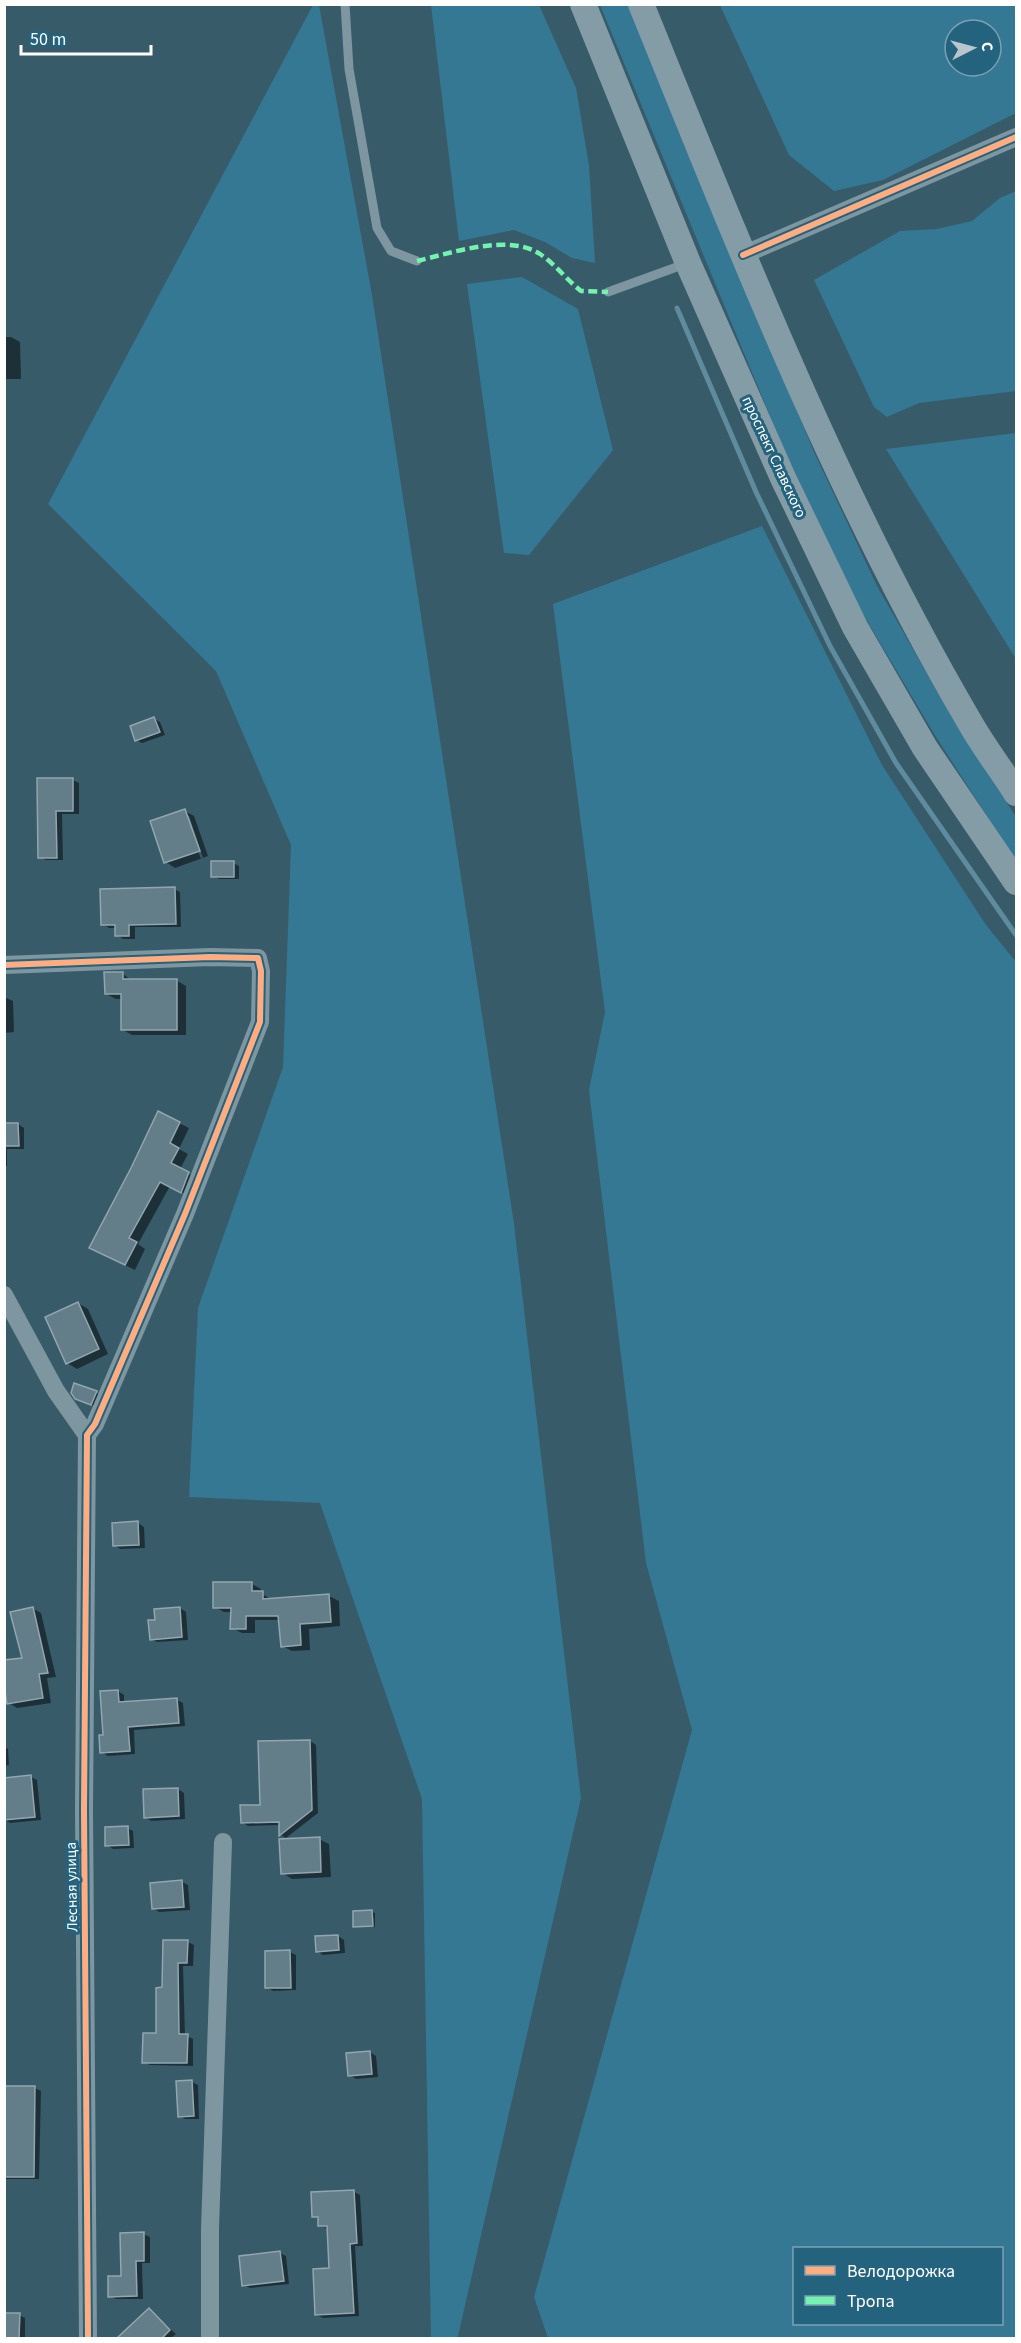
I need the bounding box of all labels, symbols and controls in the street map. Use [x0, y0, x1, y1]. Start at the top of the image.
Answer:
scale bar [21, 18, 152, 56]
north arrow [943, 18, 1003, 78]
text: 50 m [30, 27, 66, 52]
text: С [975, 41, 998, 52]
street label: проспект Славского [737, 393, 811, 521]
street label: Лесная улица [61, 1842, 83, 1932]
legend [793, 2247, 1003, 2325]
text: Велодорожка [847, 2259, 955, 2284]
text: Тропа [847, 2289, 895, 2314]

